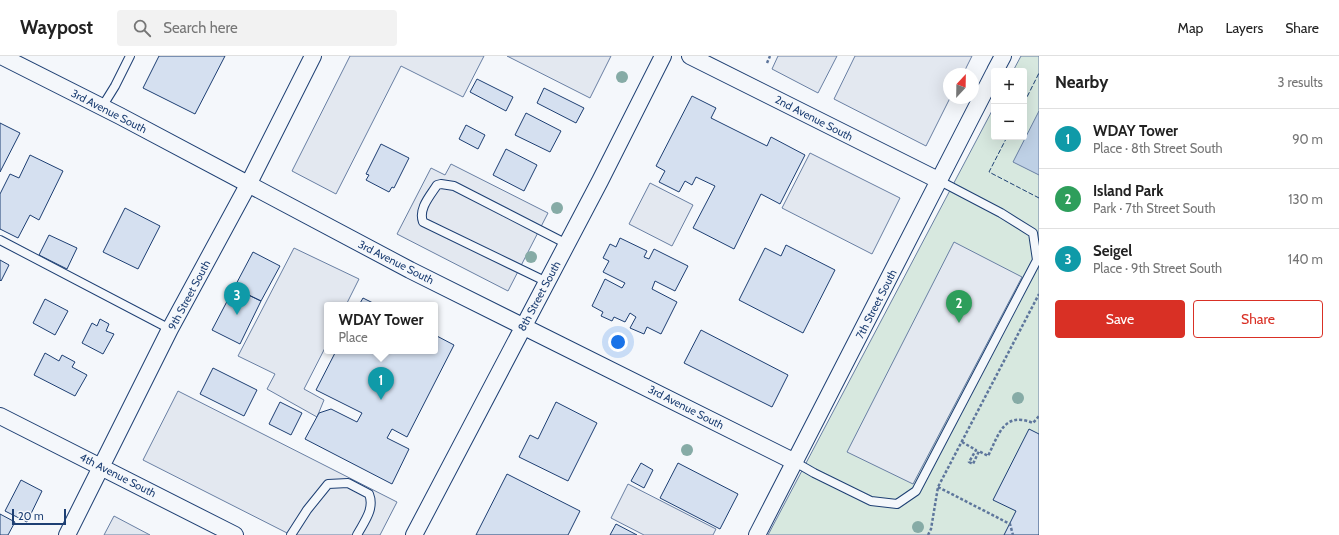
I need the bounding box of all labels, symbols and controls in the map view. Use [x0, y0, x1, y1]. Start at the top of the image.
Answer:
search box [117, 10, 397, 46]
text: Waypost [20, 16, 93, 39]
icon: search [131, 17, 153, 39]
text: Search here [163, 19, 238, 37]
text: Map [1178, 19, 1203, 37]
text: Layers [1225, 19, 1263, 37]
text: Share [1285, 19, 1319, 37]
north arrow [943, 68, 979, 104]
map controls [991, 68, 1027, 140]
button: + [991, 68, 1027, 104]
text: Nearby [1055, 72, 1108, 92]
text: 3 results [1277, 74, 1323, 90]
street label: 3rd Avenue South [69, 86, 149, 136]
street label: 2nd Avenue South [773, 92, 855, 144]
button: − [991, 104, 1027, 140]
text: WDAY Tower [1093, 122, 1178, 140]
text: 1 [1066, 131, 1070, 147]
text: 90 m [1292, 131, 1323, 147]
text: Place · 8th Street South [1093, 140, 1223, 156]
text: Island Park [1093, 182, 1164, 200]
text: 2 [1065, 191, 1071, 207]
text: 130 m [1288, 191, 1323, 207]
text: Park · 7th Street South [1093, 200, 1216, 216]
street label: 3rd Avenue South [356, 237, 436, 287]
text: Seigel [1093, 242, 1132, 260]
text: 3 [1064, 251, 1072, 267]
text: 140 m [1288, 251, 1323, 267]
street label: 9th Street South [165, 258, 213, 332]
street label: 8th Street South [515, 258, 563, 333]
text: Place · 9th Street South [1093, 260, 1222, 276]
street label: 7th Street South [852, 267, 900, 341]
pin: 3 [224, 282, 250, 315]
pin: 2 [946, 290, 972, 323]
button: Save [1055, 300, 1185, 338]
button: Share [1193, 300, 1323, 338]
popup [324, 302, 438, 354]
text: WDAY Tower [338, 311, 424, 329]
text: Place [338, 329, 368, 345]
your location [608, 332, 628, 352]
pin: 1 [368, 367, 394, 400]
street label: 3rd Avenue South [646, 382, 726, 432]
street label: 4th Avenue South [77, 450, 159, 500]
scale bar [12, 507, 66, 526]
text: 20 m [18, 509, 44, 523]

